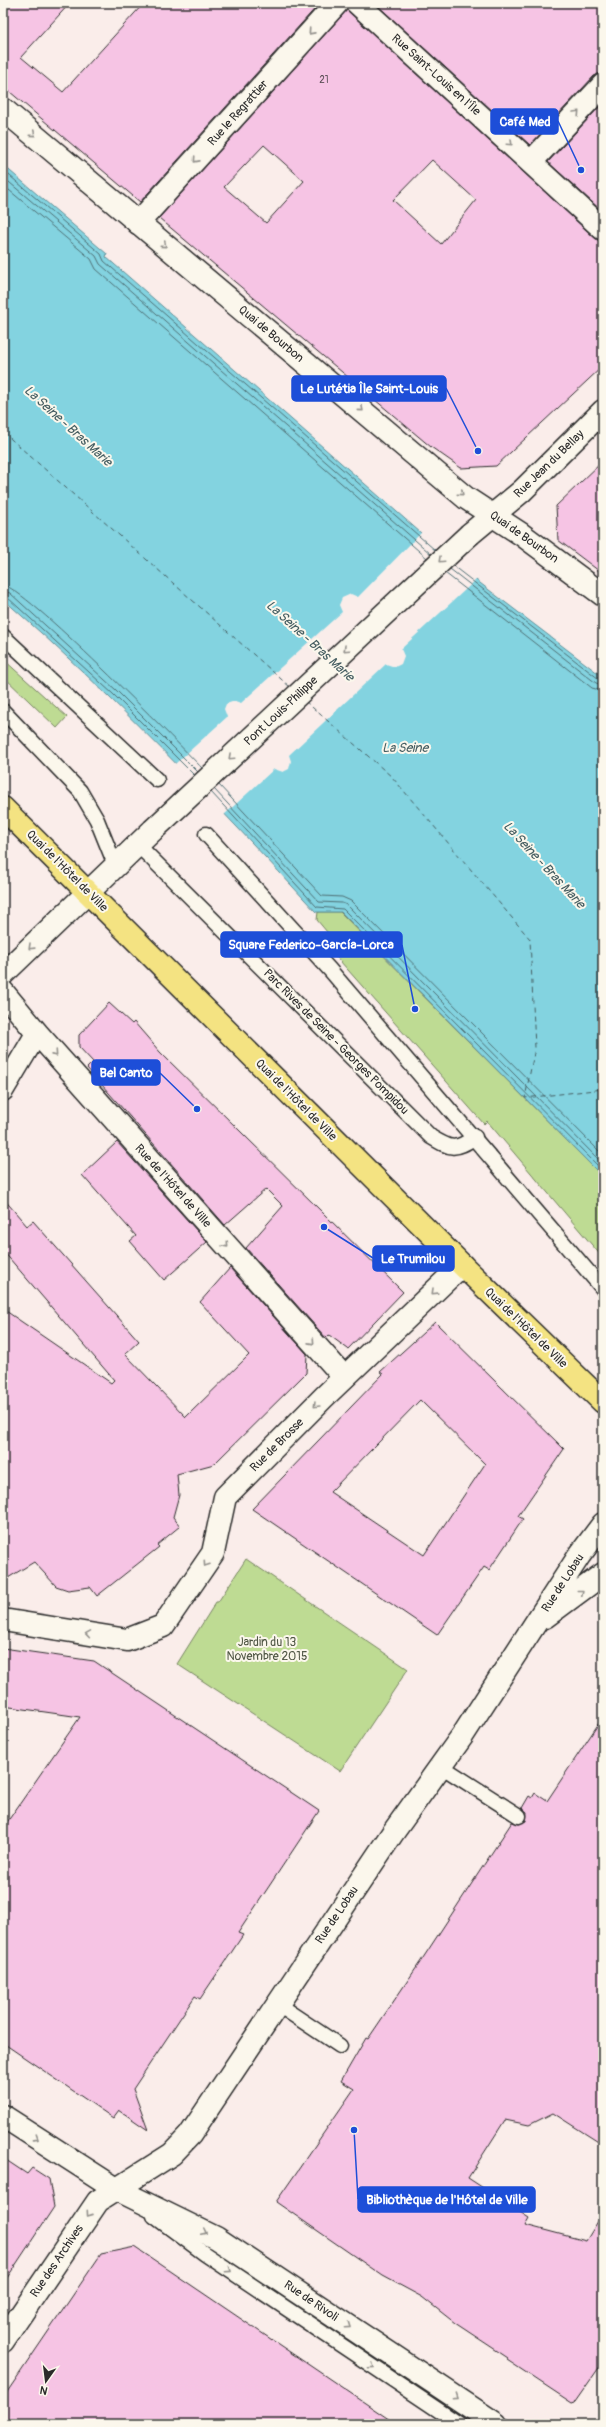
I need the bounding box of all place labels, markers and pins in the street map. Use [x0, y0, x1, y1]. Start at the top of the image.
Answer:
callout: Café Med [491, 109, 558, 134]
callout: Le Lutétia Île Saint-Louis [292, 376, 446, 401]
callout: Square Federico-García-Lorca [221, 932, 402, 957]
callout: Bel Canto [92, 1060, 160, 1085]
callout: Le Trumilou [373, 1246, 454, 1271]
callout: Bibliothèque de l'Hôtel de Ville [358, 2187, 535, 2212]

